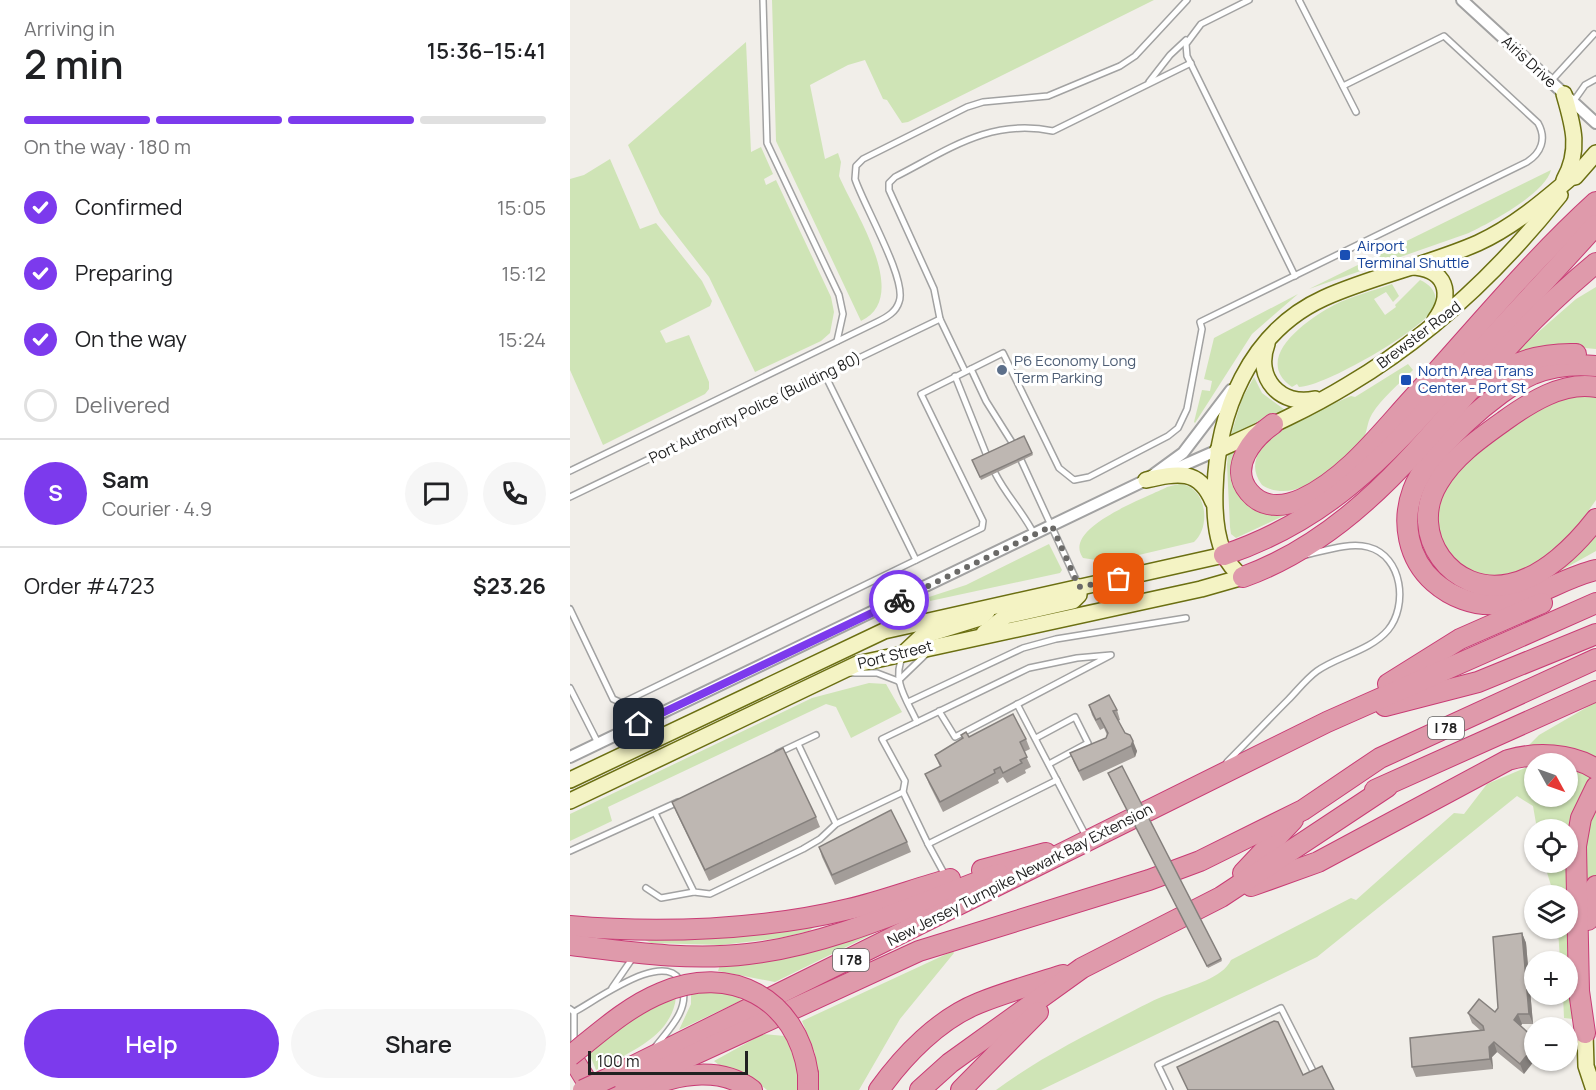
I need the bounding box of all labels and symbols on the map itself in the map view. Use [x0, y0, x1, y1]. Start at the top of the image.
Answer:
street label: Airis Drive [1497, 31, 1561, 93]
place label: Airport Terminal Shuttle [1357, 235, 1470, 273]
marker: Airport Terminal Shuttle [1338, 248, 1352, 262]
street label: Brewster Road [1372, 296, 1465, 373]
street label: Port Authority Police (Building 80) [645, 347, 864, 468]
place label: P6 Economy Long Term Parking [1014, 350, 1136, 388]
place label: North Area Trans Center - Port St [1418, 360, 1534, 398]
marker: P6 Economy Long Term Parking [995, 363, 1009, 377]
marker: North Area Trans Center - Port St [1399, 373, 1413, 387]
pin [1093, 553, 1144, 604]
courier [869, 570, 929, 630]
street label: Port Street [855, 635, 934, 674]
pin [613, 698, 664, 749]
road number: I 78 [1428, 717, 1464, 739]
north arrow [1524, 753, 1578, 807]
street label: New Jersey Turnpike Newark Bay Extension [884, 798, 1156, 951]
road number: I 78 [833, 949, 869, 971]
scale bar [588, 1048, 748, 1076]

